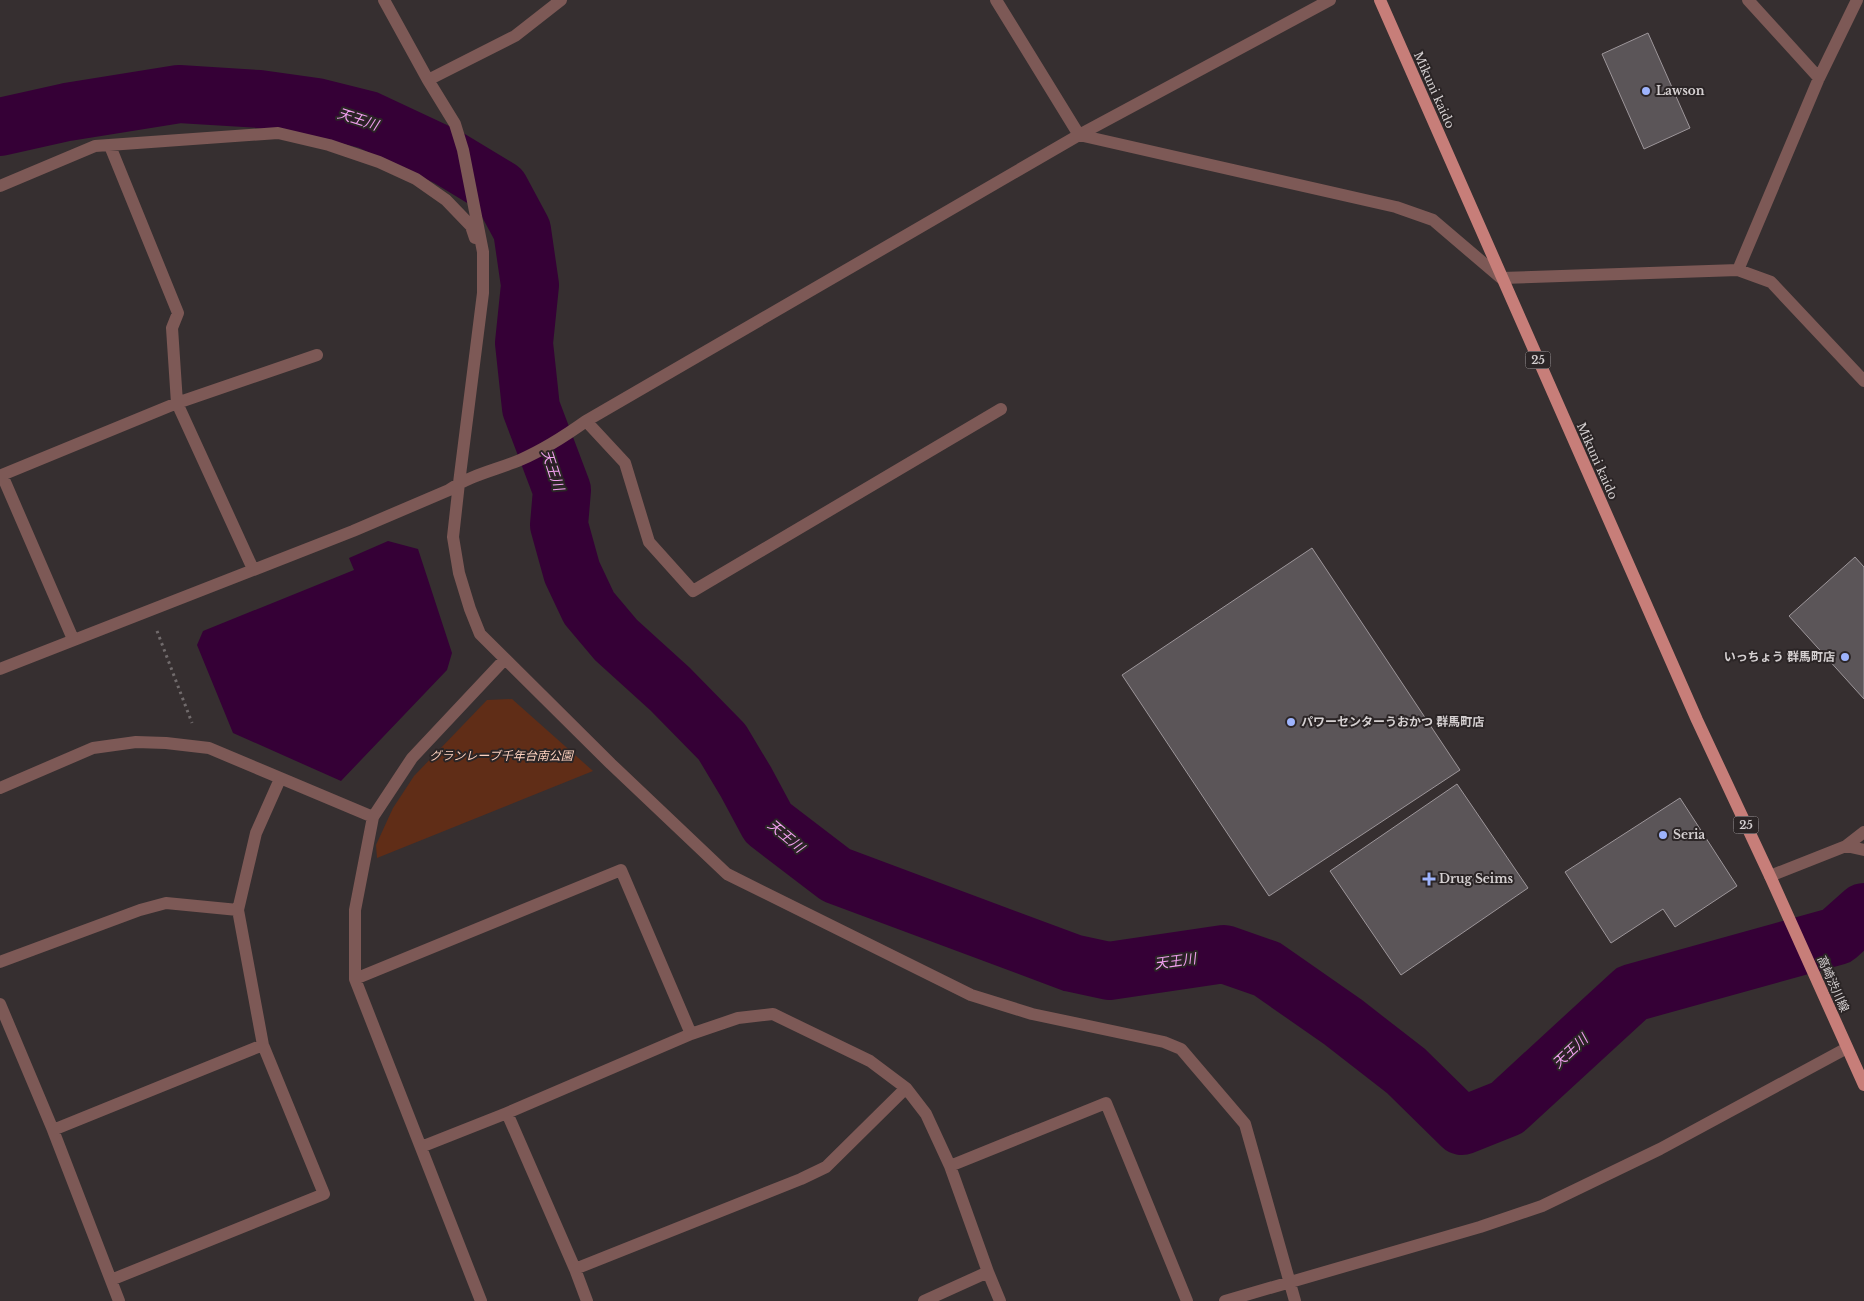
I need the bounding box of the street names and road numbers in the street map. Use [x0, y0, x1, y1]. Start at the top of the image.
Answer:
street label: Mikuni kaido [1411, 49, 1458, 131]
road number: 25 [1526, 352, 1550, 368]
street label: Mikuni kaido [1574, 420, 1621, 502]
road number: 25 [1734, 816, 1758, 834]
street label: 高崎渋川線 [1814, 953, 1853, 1014]

